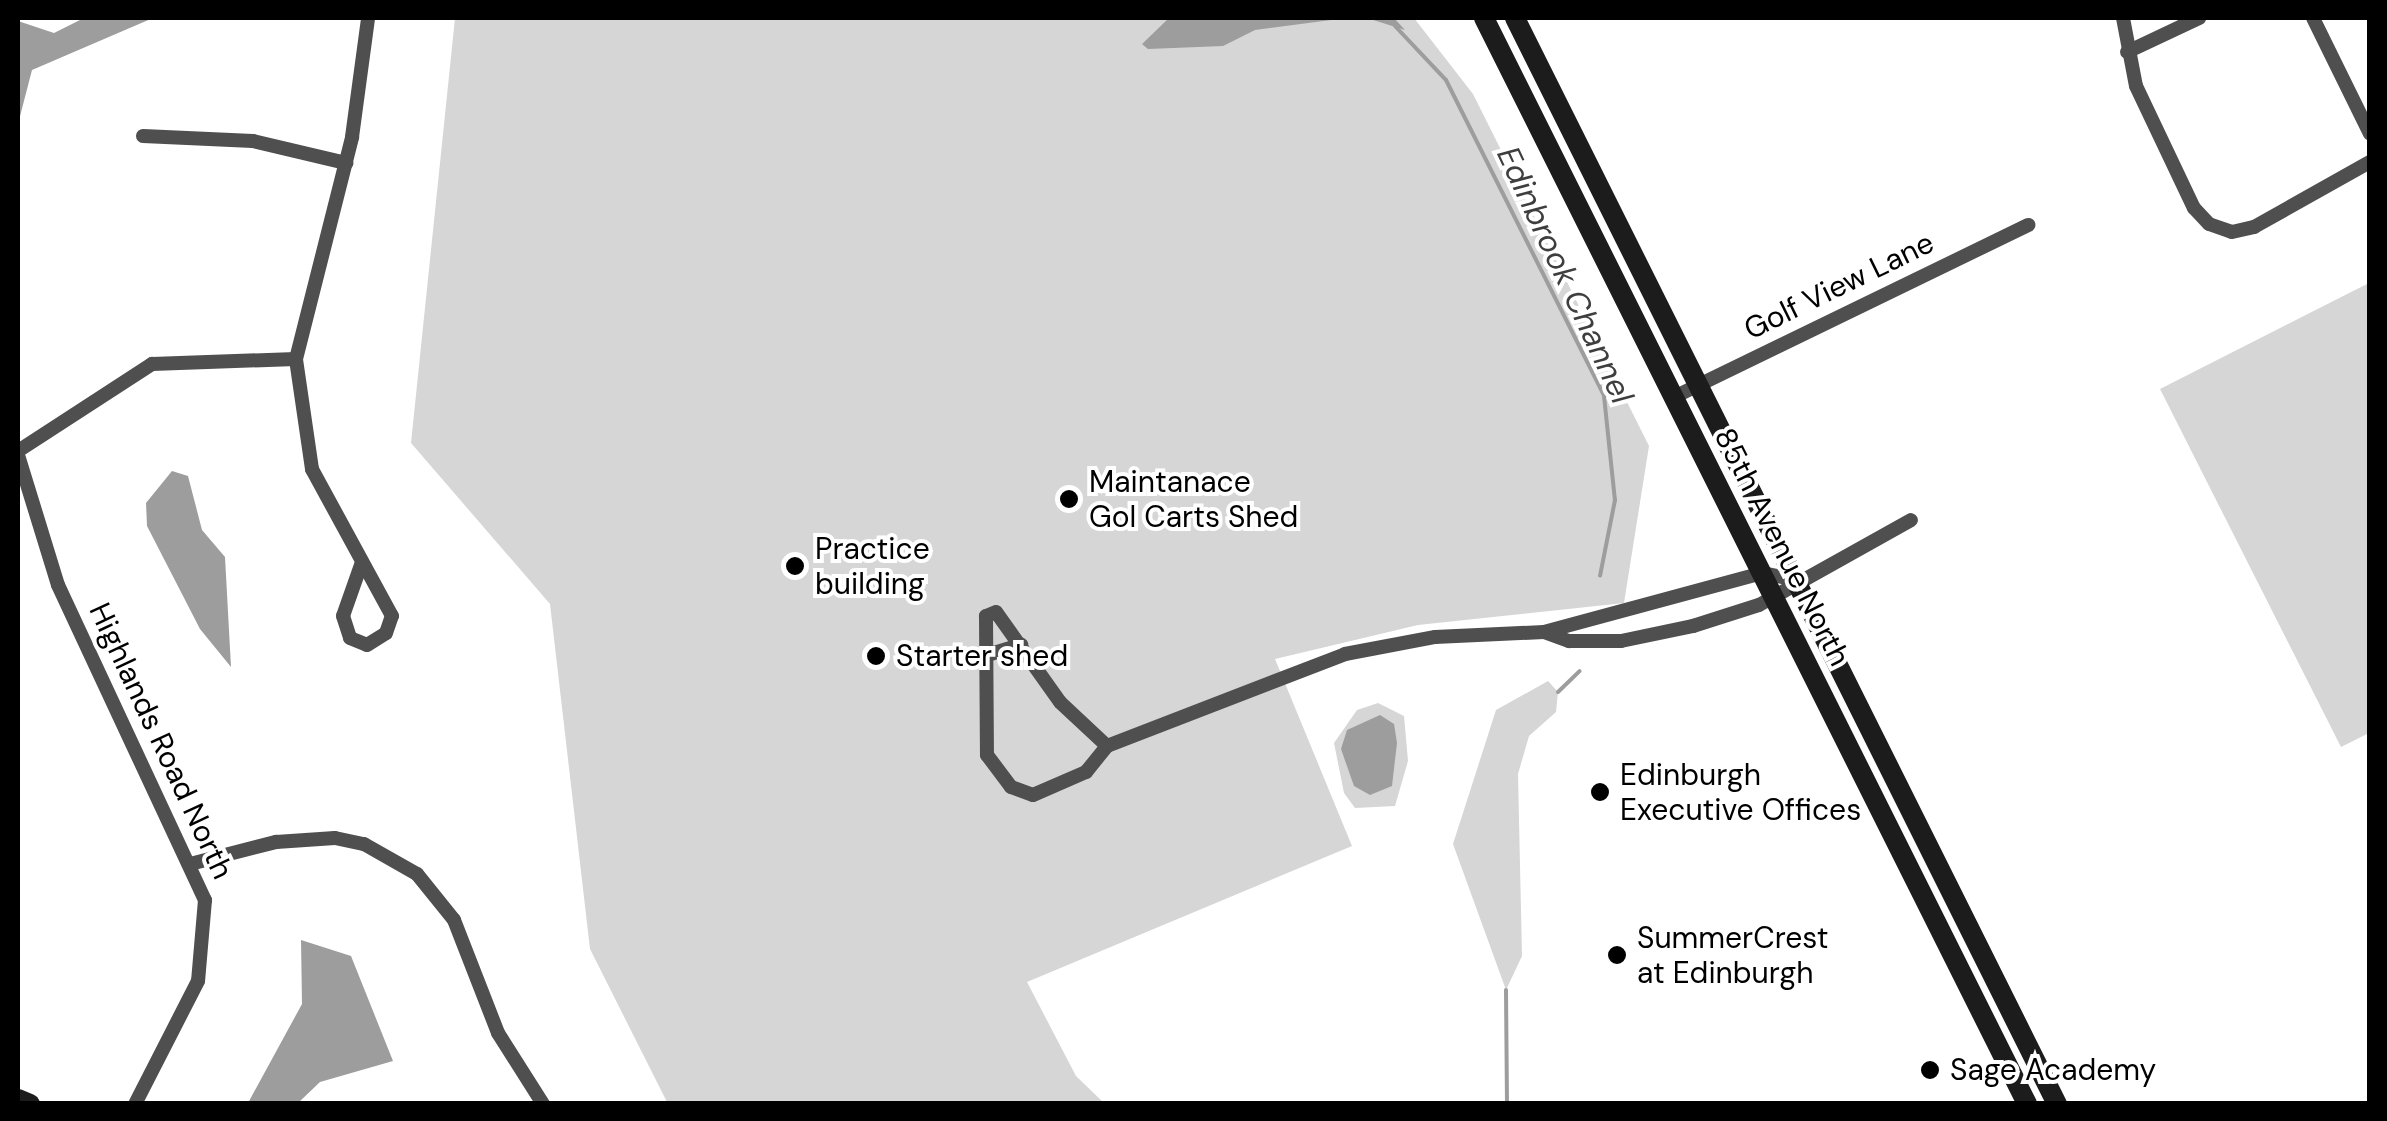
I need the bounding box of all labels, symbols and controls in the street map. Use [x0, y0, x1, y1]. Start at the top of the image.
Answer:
water label: Edinbrook Channel [1489, 140, 1641, 410]
street label: Golf View Lane [1738, 225, 1940, 347]
street label: 85th Avenue North [1706, 422, 1858, 672]
place label: Maintanace Gol Carts Shed [1089, 464, 1298, 534]
marker: Maintanace Gol Carts Shed [1058, 488, 1080, 510]
place label: Practice building [815, 531, 930, 602]
marker: Practice building [784, 555, 806, 577]
street label: Highlands Road North [81, 597, 241, 885]
place label: Starter shed [896, 638, 1068, 674]
marker: Starter shed [865, 645, 887, 667]
place label: Edinburgh Executive Offices [1620, 757, 1861, 828]
marker: Edinburgh Executive Offices [1589, 781, 1611, 803]
place label: SummerCrest at Edinburgh [1637, 920, 1828, 990]
marker: SummerCrest at Edinburgh [1606, 944, 1628, 966]
place label: Sage Academy [1950, 1052, 2156, 1088]
marker: Sage Academy [1919, 1059, 1941, 1081]

